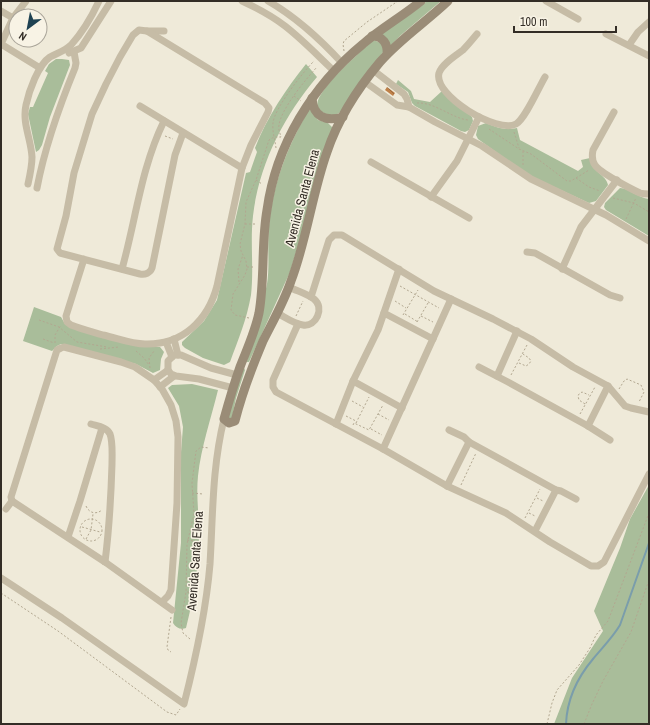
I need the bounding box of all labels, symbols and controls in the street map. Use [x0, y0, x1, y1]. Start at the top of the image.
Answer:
north arrow [8, 8, 48, 48]
scale bar [514, 8, 616, 34]
text: 100 m [520, 14, 547, 30]
text: N [16, 29, 29, 44]
street label: Avenida Santa Elena [281, 147, 323, 249]
street label: Avenida Santa Elena [183, 510, 207, 612]

